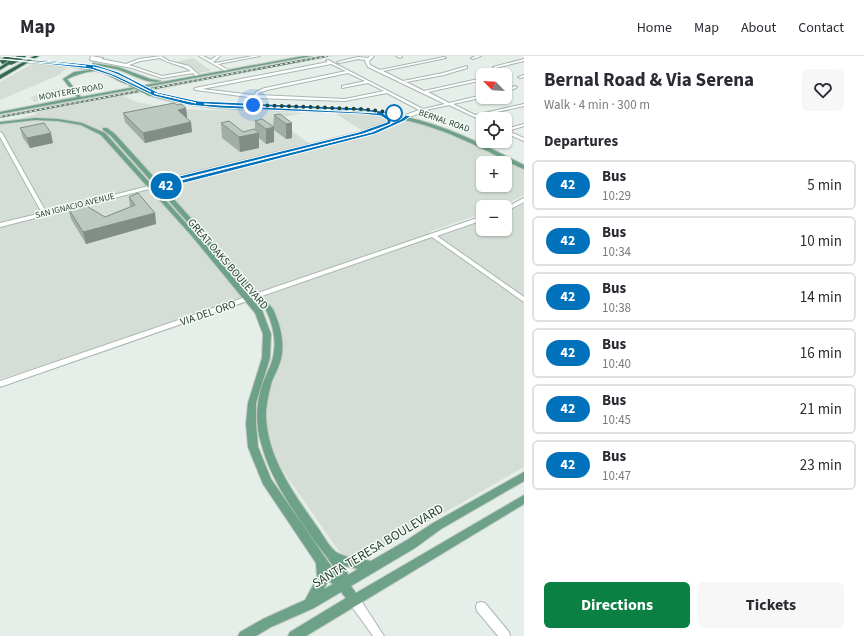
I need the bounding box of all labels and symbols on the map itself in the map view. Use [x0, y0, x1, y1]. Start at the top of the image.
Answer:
north arrow [476, 68, 512, 104]
street label: MONTEREY ROAD [38, 80, 105, 104]
your location [243, 95, 263, 115]
unlabelled marker [385, 104, 403, 122]
street label: BERNAL ROAD [417, 106, 472, 136]
line badge: 42 [148, 173, 184, 199]
street label: SAN IGNACIO AVENUE [34, 190, 116, 222]
street label: GREAT OAKS BOULEVARD [184, 215, 272, 313]
street label: VIA DEL ORO [178, 297, 238, 329]
street label: SANTA TERESA BOULEVARD [309, 500, 447, 592]

